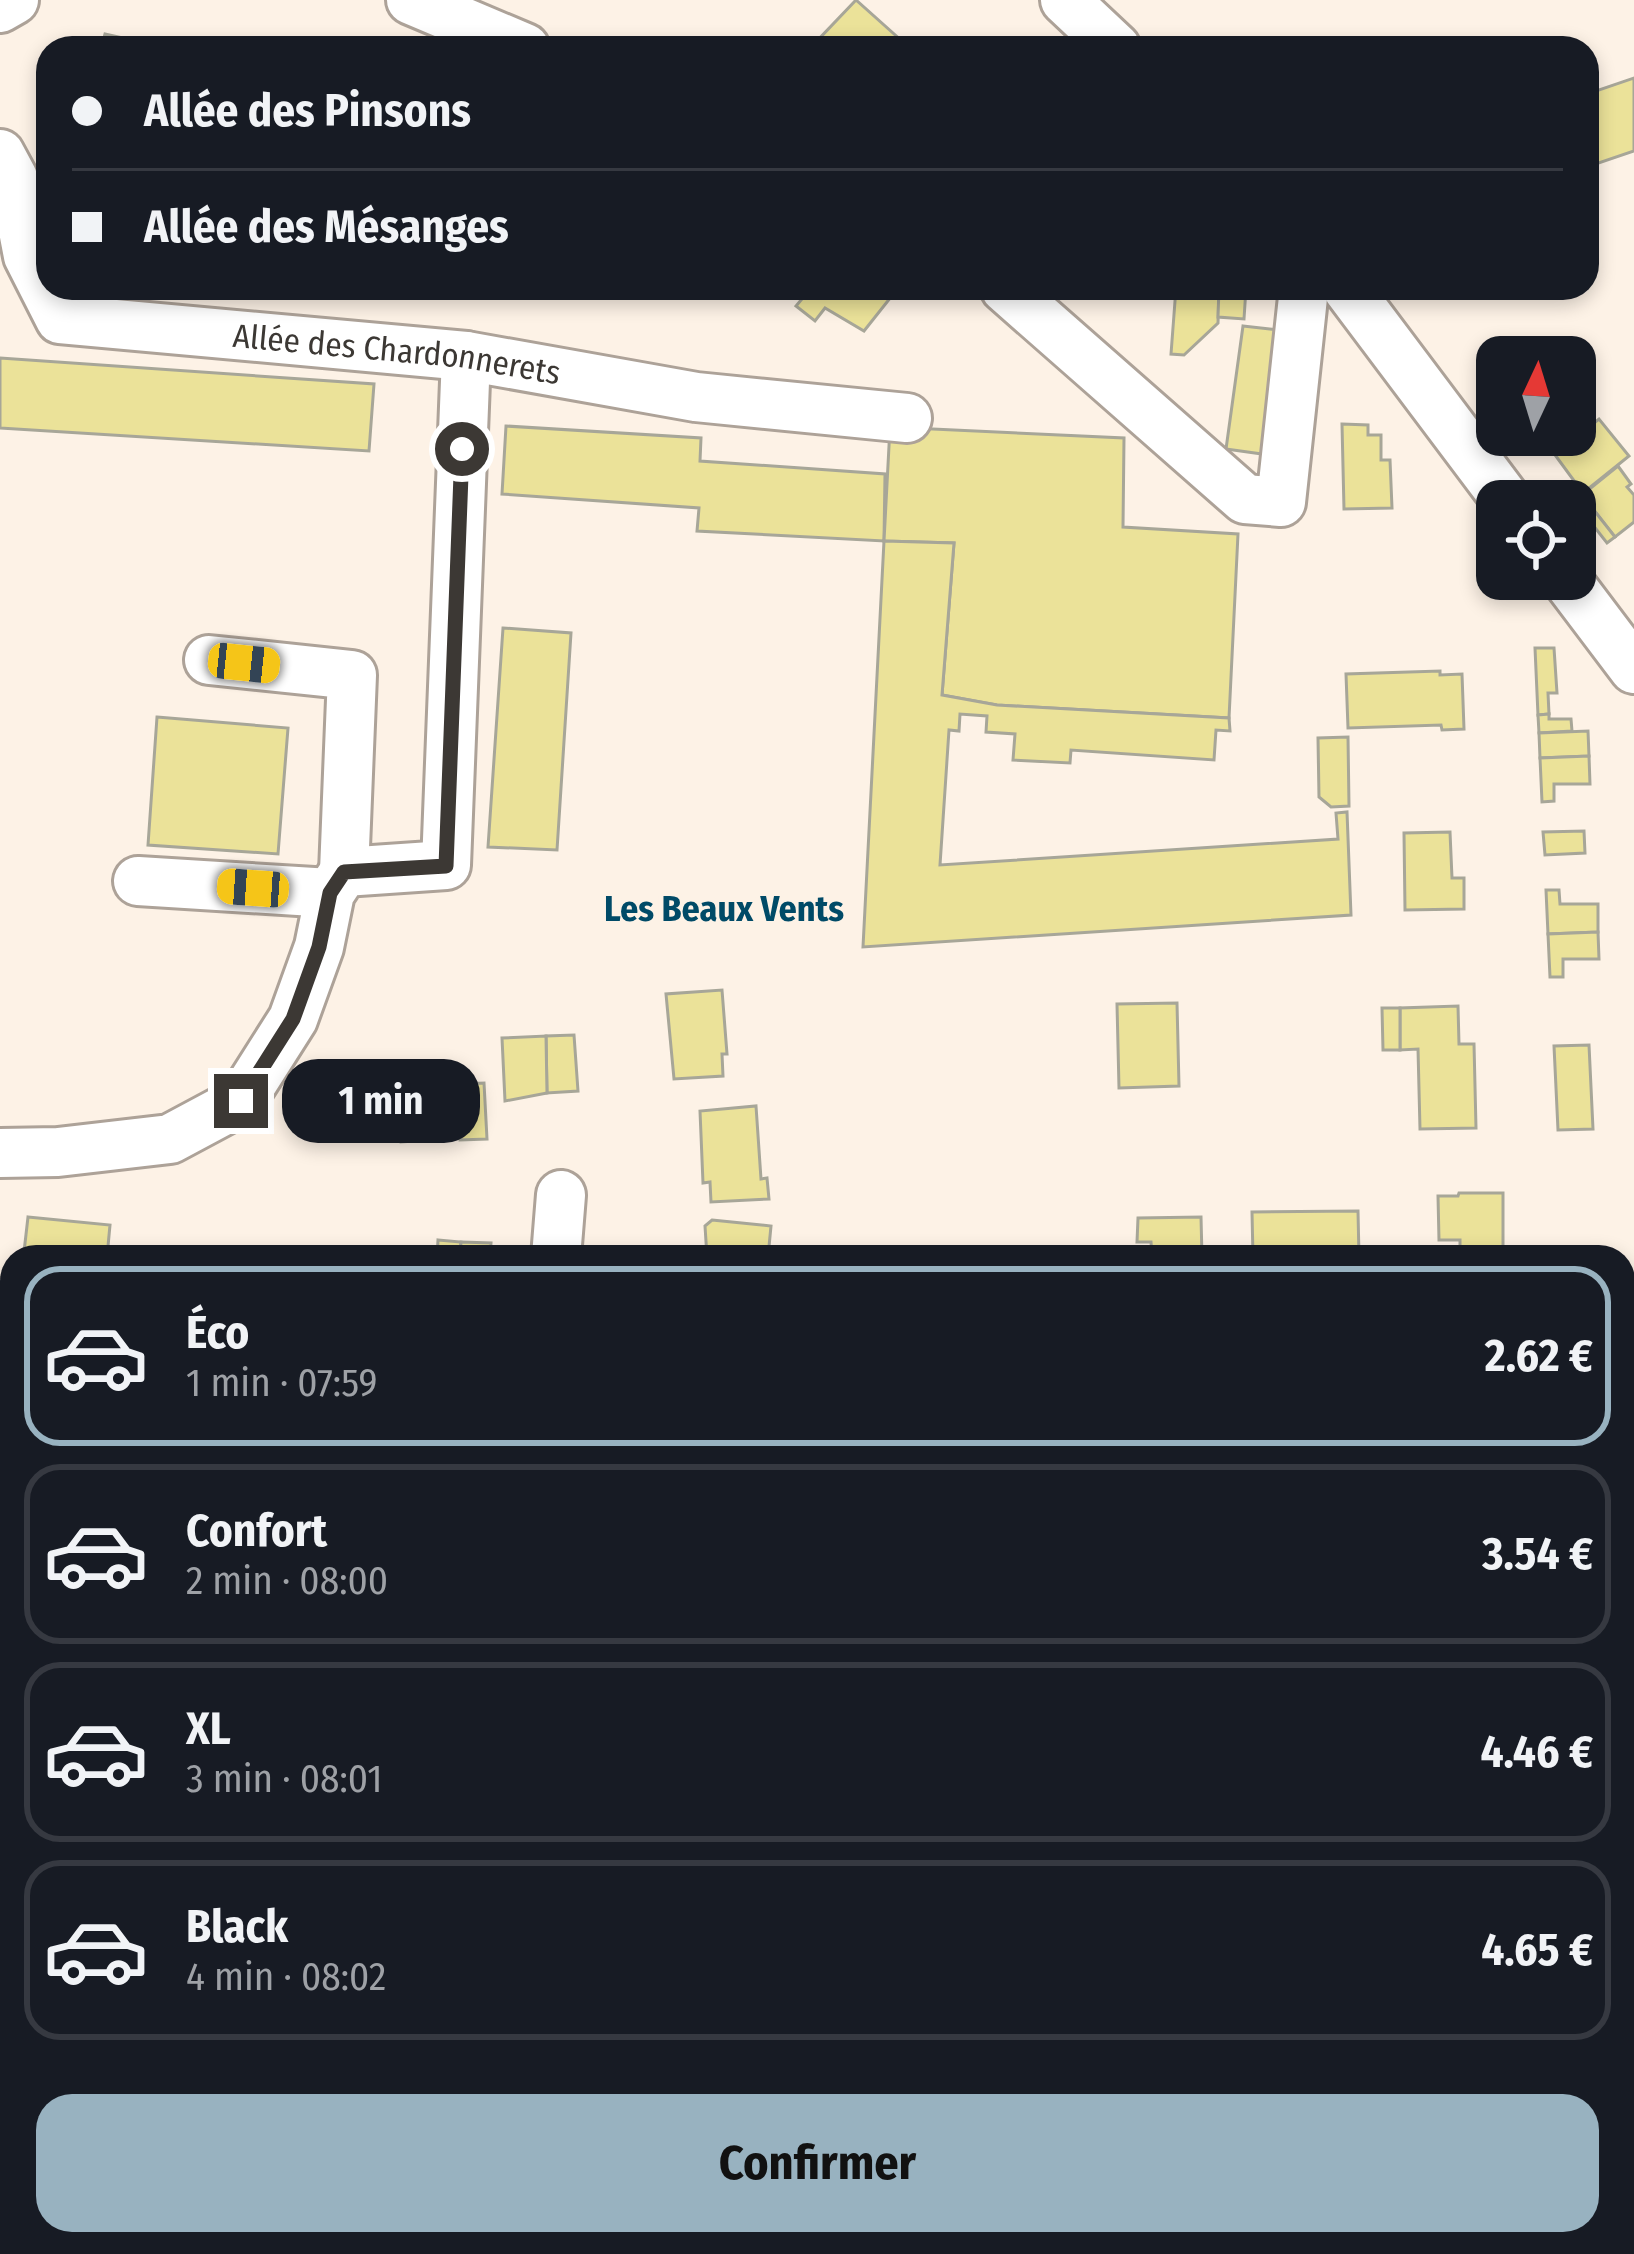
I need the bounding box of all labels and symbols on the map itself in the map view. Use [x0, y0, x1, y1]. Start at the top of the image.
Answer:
street label: Allée des Chardonnerets [231, 316, 564, 393]
north arrow [1476, 336, 1596, 456]
route start [435, 422, 489, 476]
car [206, 641, 282, 685]
car [216, 868, 290, 908]
district label: Les Beaux Vents [604, 887, 844, 931]
callout: 1 min [283, 1059, 481, 1143]
route end [214, 1074, 268, 1128]

